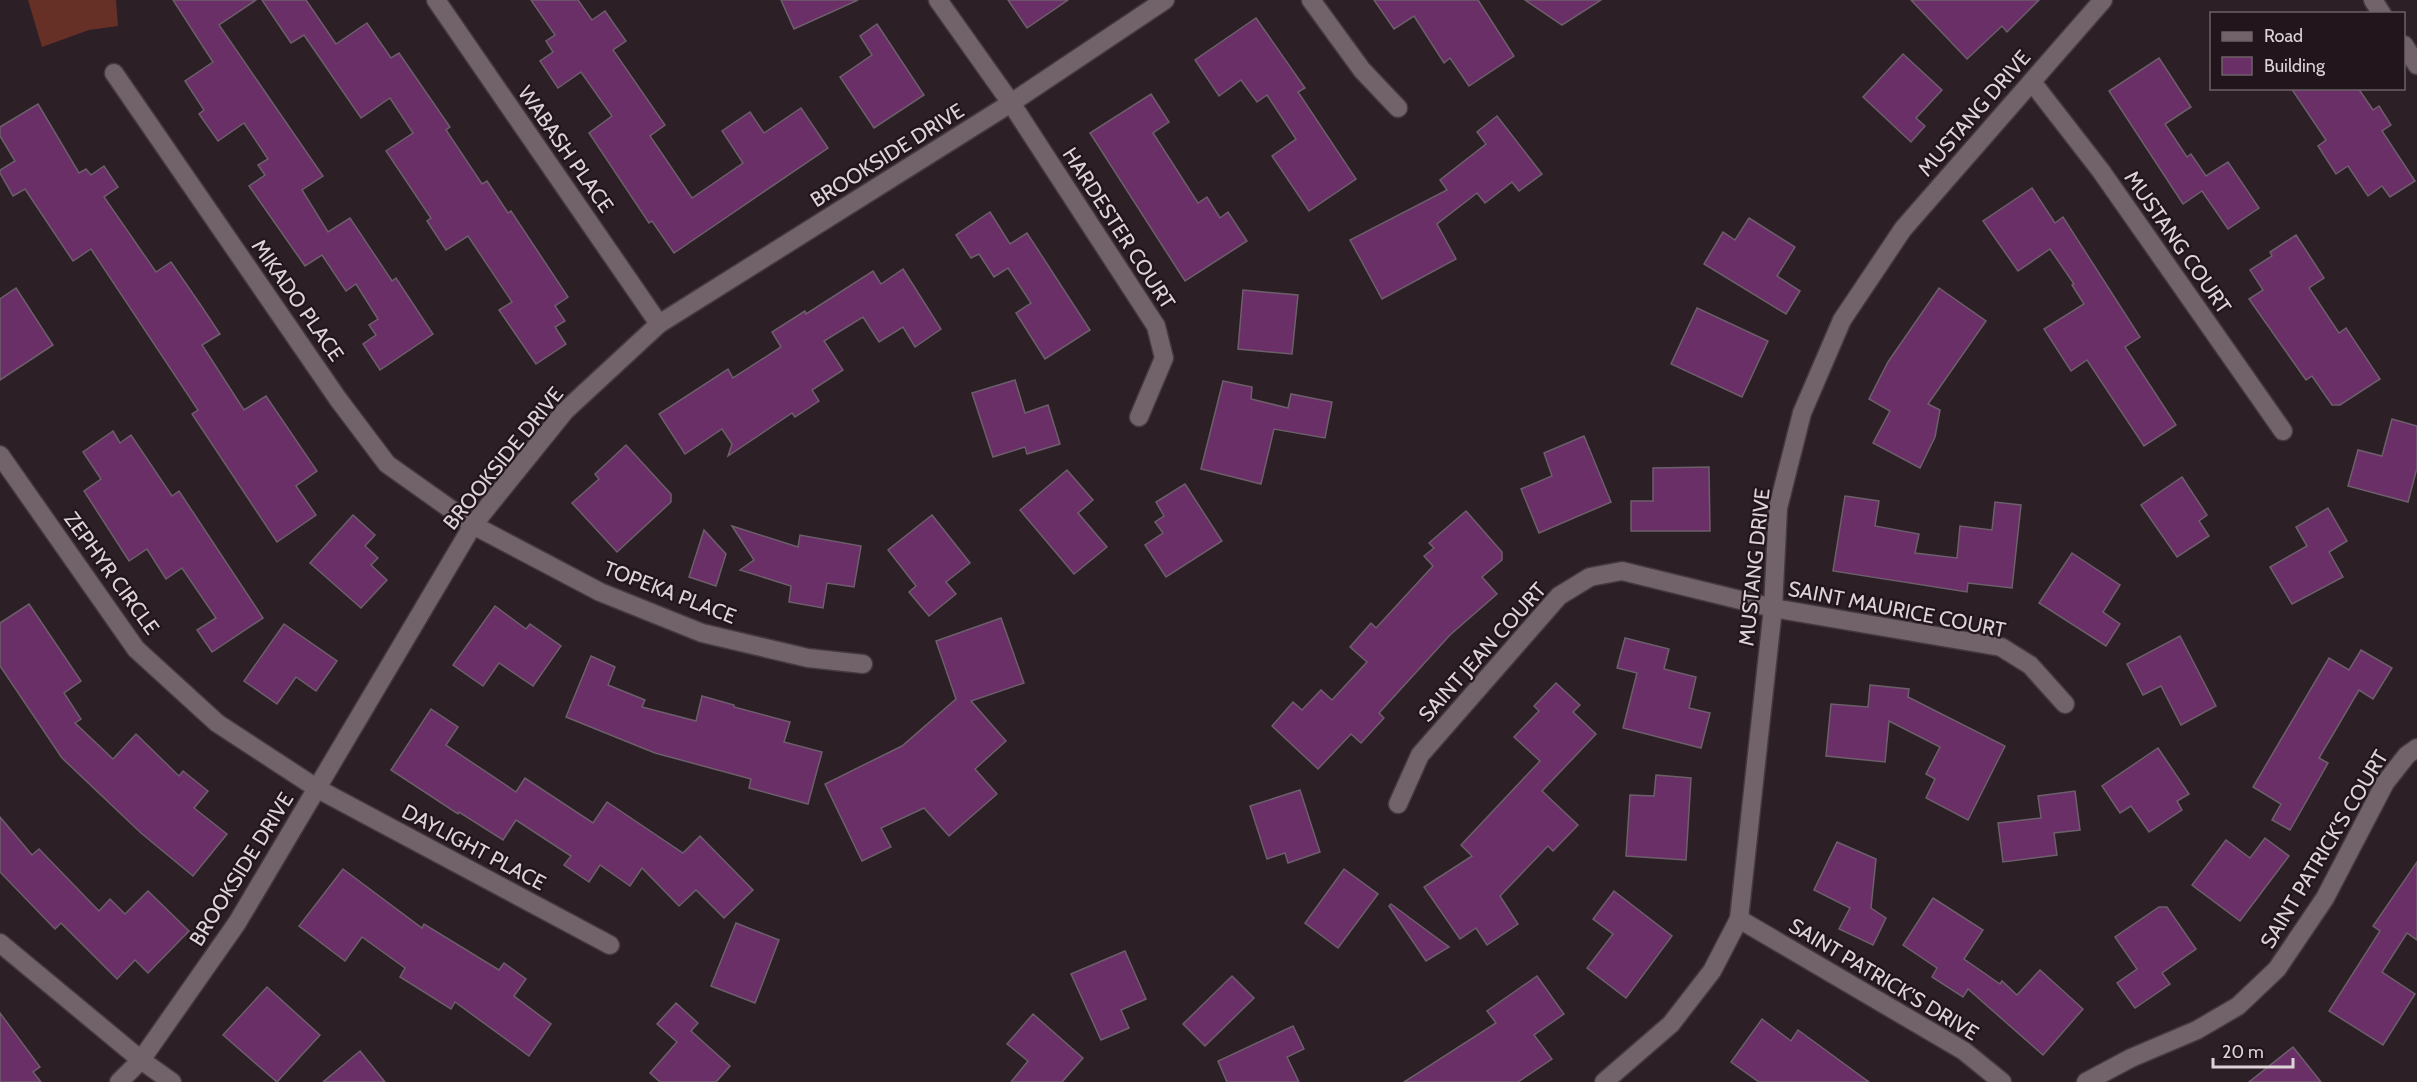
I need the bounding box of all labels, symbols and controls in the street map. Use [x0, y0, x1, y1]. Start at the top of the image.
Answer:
legend [2210, 12, 2405, 90]
text: Road [2264, 25, 2303, 47]
street label: MUSTANG DRIVE [1913, 45, 2035, 181]
text: Building [2264, 55, 2326, 77]
street label: WABASH PLACE [513, 81, 619, 217]
street label: BROOKSIDE DRIVE [806, 98, 968, 212]
street label: HARDESTER COURT [1057, 143, 1181, 313]
street label: MUSTANG COURT [2119, 166, 2237, 318]
street label: MIKADO PLACE [247, 234, 349, 366]
street label: BROOKSIDE DRIVE [438, 382, 568, 534]
street label: MUSTANG DRIVE [1733, 487, 1775, 647]
street label: ZEPHYR CIRCLE [59, 507, 165, 639]
street label: TOPEKA PLACE [600, 555, 740, 629]
street label: SAINT MAURICE COURT [1786, 576, 2008, 642]
street label: SAINT JEAN COURT [1413, 577, 1551, 727]
street label: SAINT PATRICK'S COURT [2255, 746, 2393, 952]
street label: BROOKSIDE DRIVE [184, 788, 298, 950]
street label: DAYLIGHT PLACE [398, 799, 550, 895]
street label: SAINT PATRICK'S DRIVE [1785, 913, 1983, 1045]
scale bar [2213, 1031, 2292, 1069]
text: 20 m [2222, 1041, 2264, 1063]

